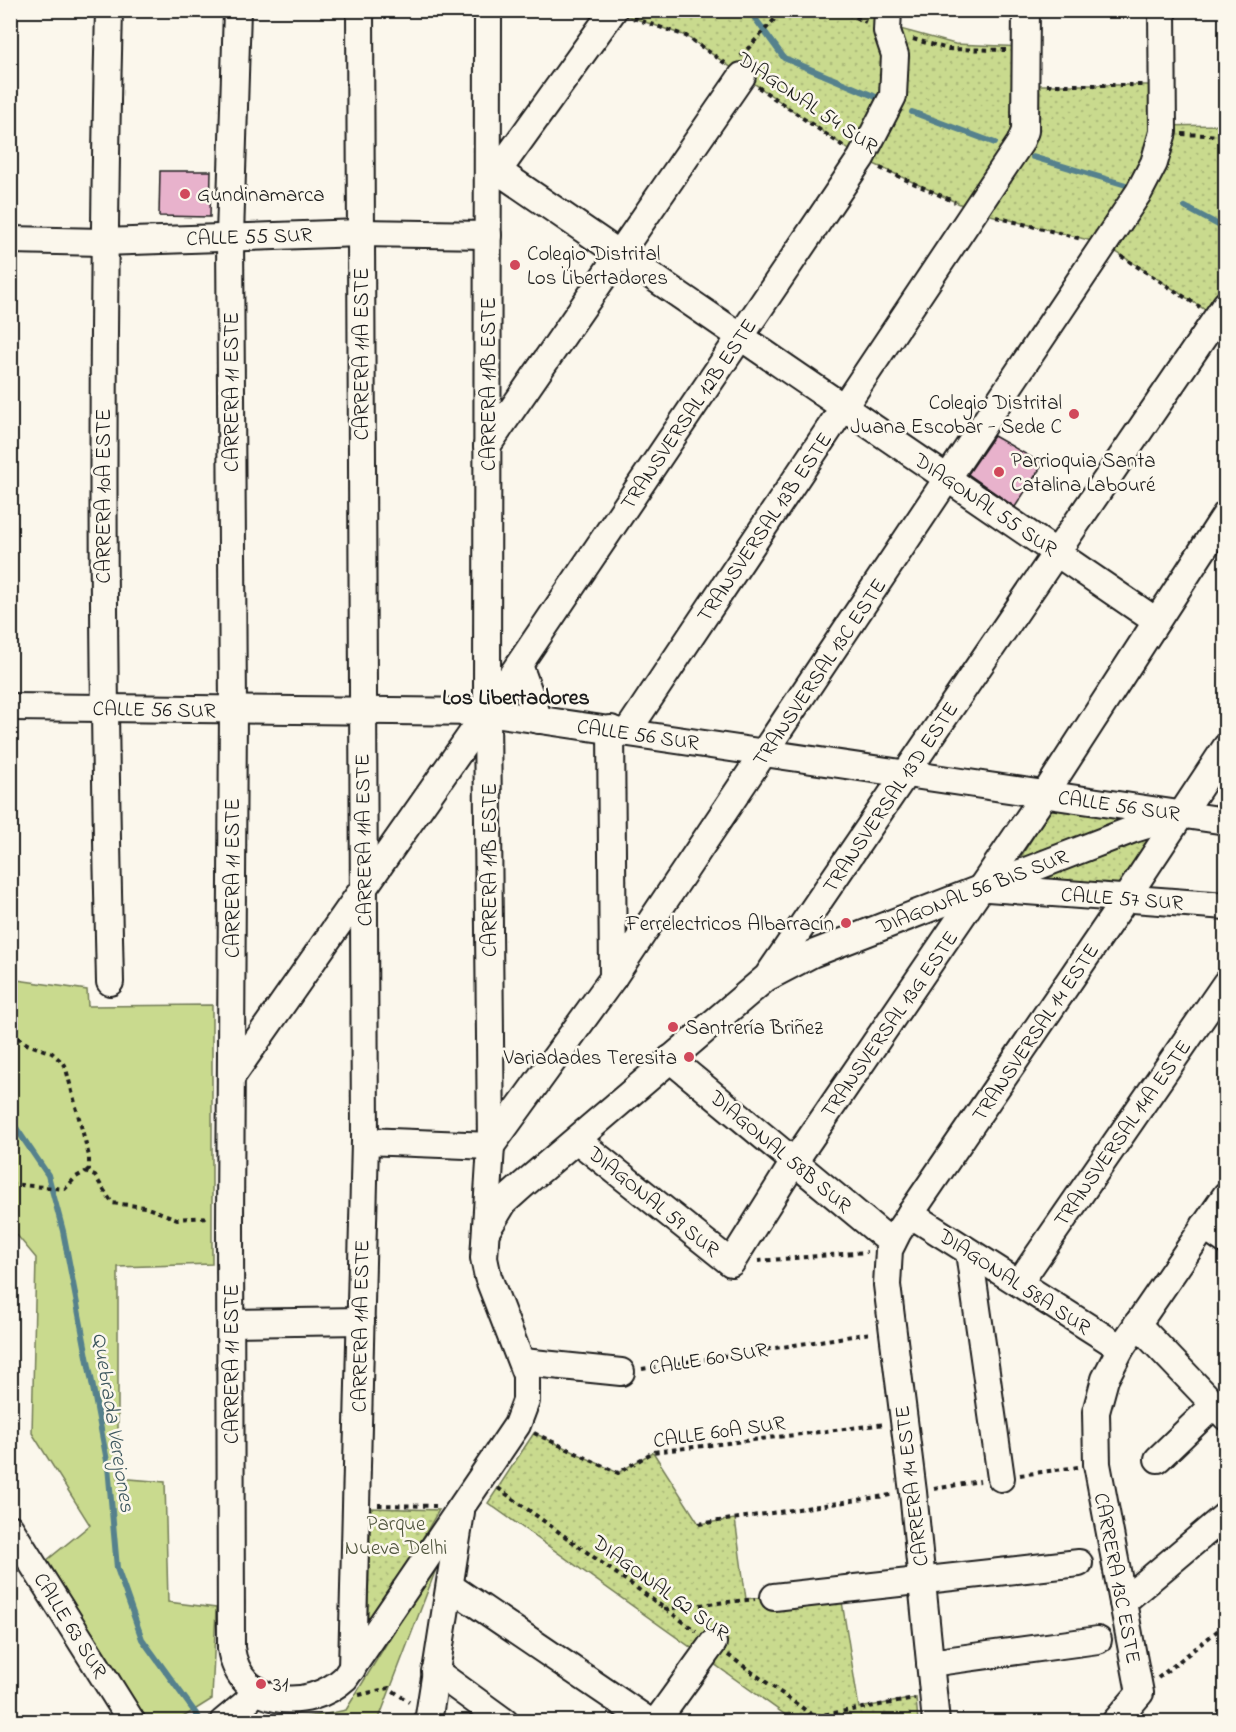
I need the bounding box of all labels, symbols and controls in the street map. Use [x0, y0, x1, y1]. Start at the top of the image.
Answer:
street label: DIAGONAL 54 SUR [730, 45, 884, 162]
place label: Gundinamarca [197, 181, 325, 211]
marker: Gundinamarca [178, 187, 192, 201]
street label: CALLE 55 SUR [186, 221, 313, 255]
place label: Colegio Distrital Los Libertadores [527, 240, 668, 294]
marker: Colegio Distrital Los Libertadores [508, 258, 522, 272]
street label: CARRERA 11A ESTE [348, 268, 378, 440]
street label: CARRERA 11B ESTE [475, 297, 505, 471]
street label: CARRERA 11 ESTE [218, 312, 248, 472]
street label: TRANSVERSAL 12B ESTE [614, 313, 765, 517]
place label: Colegio Distrital Juana Escobar - Sede C [850, 389, 1062, 443]
marker: Colegio Distrital Juana Escobar - Sede C [1067, 407, 1081, 421]
street label: CARRERA 10A ESTE [90, 408, 120, 584]
street label: TRANSVERSAL 13B ESTE [691, 427, 841, 629]
street label: DIAGONAL 55 SUR [906, 446, 1063, 565]
place label: Parrioquia Santa Catalina Labouré [1011, 447, 1156, 501]
marker: Parrioquia Santa Catalina Labouré [992, 465, 1006, 479]
street label: TRANSVERSAL 13C ESTE [746, 573, 895, 773]
district label: Los Libertadores [442, 683, 590, 715]
street label: CALLE 56 SUR [92, 695, 216, 727]
street label: TRANSVERSAL 13D ESTE [816, 697, 967, 900]
street label: CALLE 56 SUR [575, 713, 701, 759]
street label: CARRERA 11A ESTE [348, 753, 382, 927]
street label: CARRERA 11B ESTE [476, 783, 506, 957]
street label: CALLE 56 SUR [1056, 784, 1182, 830]
street label: CARRERA 11 ESTE [219, 798, 249, 958]
street label: DIAGONAL 56 BIS SUR [872, 842, 1073, 943]
street label: CALLE 57 SUR [1060, 881, 1184, 919]
place label: Ferrelectricos Albarracín [625, 910, 834, 940]
marker: Ferrelectricos Albarracín [839, 916, 853, 930]
street label: TRANSVERSAL 13G ESTE [815, 925, 967, 1125]
street label: TRANSVERSAL 14 ESTE [966, 938, 1108, 1128]
place label: Santrería Briñez [685, 1014, 823, 1044]
marker: Santrería Briñez [666, 1020, 680, 1034]
street label: TRANSVERSAL 14A ESTE [1048, 1034, 1200, 1234]
place label: Variadades Teresita [503, 1044, 677, 1074]
marker: Variadades Teresita [682, 1050, 696, 1064]
street label: DIAGONAL 58B SUR [701, 1083, 858, 1221]
street label: DIAGONAL 59 SUR [580, 1139, 725, 1265]
street label: DIAGONAL 58A SUR [931, 1222, 1096, 1343]
street label: CARRERA 11A ESTE [345, 1239, 379, 1413]
street label: CARRERA 11 ESTE [218, 1284, 248, 1444]
water label: Quebrada Verejones [82, 1330, 142, 1515]
street label: CALLE 60 SUR [647, 1336, 770, 1384]
street label: CARRERA 14 ESTE [888, 1404, 938, 1568]
street label: CALLE 60A SUR [651, 1409, 788, 1457]
street label: CARRERA 13C ESTE [1085, 1490, 1147, 1666]
park label: Parque Nueva Delhi [345, 1510, 447, 1564]
street label: DIAGONAL 62 SUR [584, 1528, 735, 1649]
street label: CALLE 63 SUR [25, 1567, 114, 1685]
place label: 31 [273, 1671, 289, 1701]
marker: 31 [254, 1677, 268, 1691]

